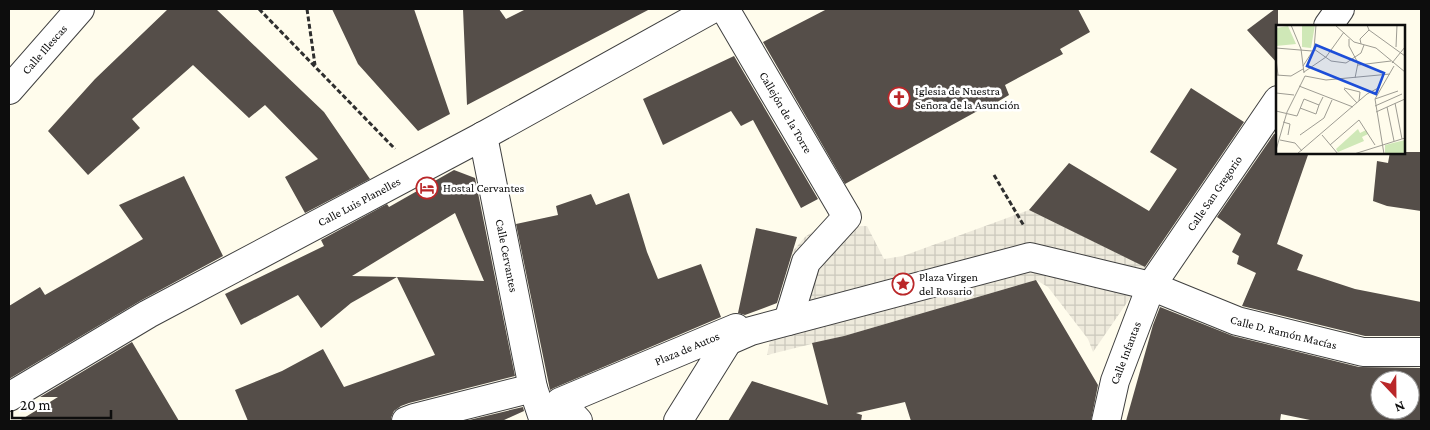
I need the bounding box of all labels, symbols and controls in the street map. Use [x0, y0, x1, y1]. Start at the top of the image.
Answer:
street label: Calle Illescas [19, 21, 70, 77]
inset map [1276, 25, 1405, 154]
street label: Callejón de la Torre [756, 69, 815, 156]
place label: Iglesia de Nuestra Señora de la Asunción [915, 84, 1020, 112]
church icon: Iglesia de Nuestra Señora de la Asunción [887, 86, 911, 110]
street label: Calle San Gregorio [1184, 153, 1245, 234]
street label: Calle Luis Planelles [315, 174, 403, 229]
hotel icon: Hostal Cervantes [415, 176, 439, 200]
place label: Hostal Cervantes [443, 181, 525, 195]
street label: Calle Cervantes [493, 218, 521, 294]
place label: Plaza Virgen del Rosario [919, 270, 978, 298]
place icon: Plaza Virgen del Rosario [891, 272, 915, 296]
street label: Calle D. Ramón Macías [1228, 312, 1339, 352]
street label: Calle Infantas [1107, 319, 1144, 386]
street label: Plaza de Autos [652, 329, 722, 368]
north arrow [1370, 370, 1420, 420]
scale bar [12, 388, 111, 420]
text: 20 m [20, 397, 51, 413]
text: N [1392, 398, 1407, 416]

